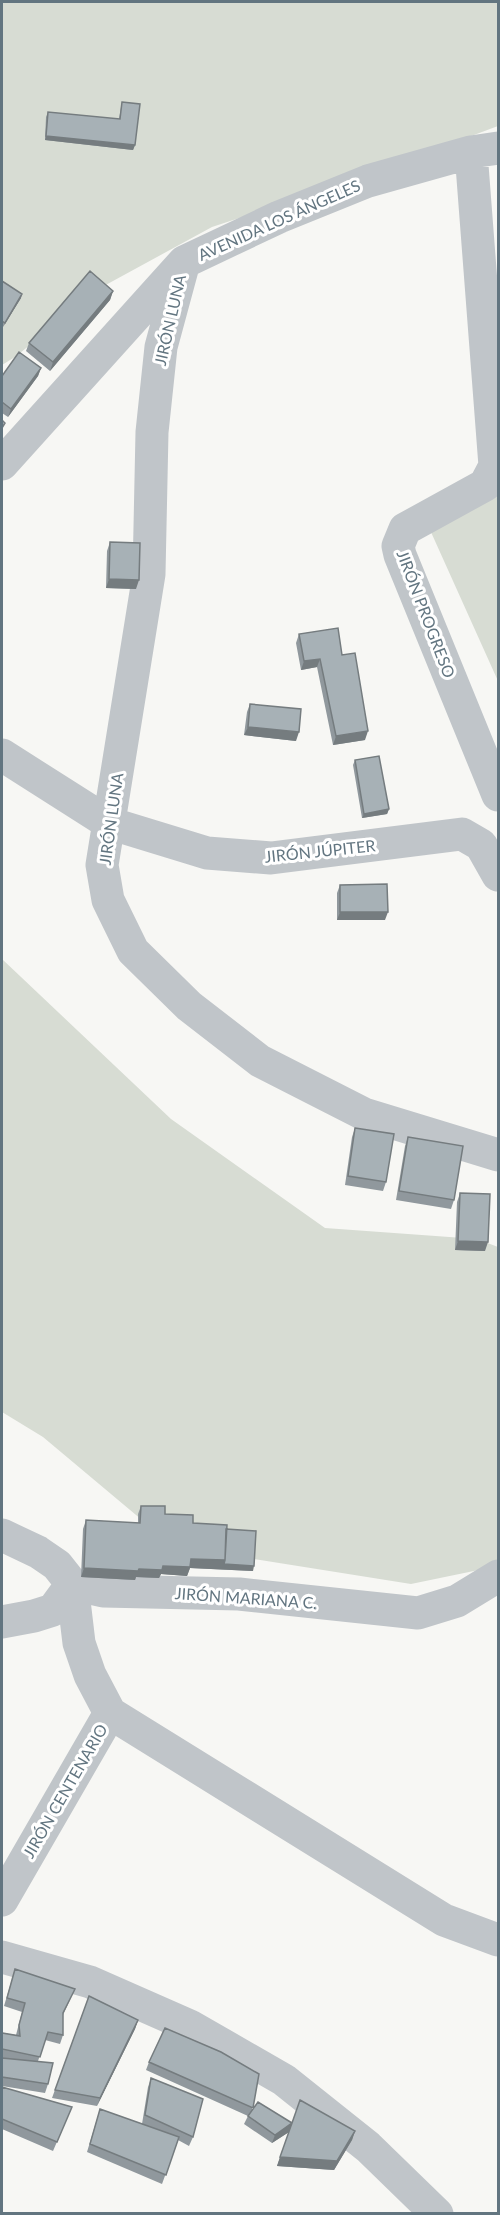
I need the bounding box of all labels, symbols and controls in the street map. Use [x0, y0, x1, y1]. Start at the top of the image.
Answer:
street label: AVENIDA LOS ÁNGELES [195, 175, 363, 264]
street label: JIRÓN LUNA [150, 272, 189, 367]
street label: JIRÓN PROGRESO [393, 547, 460, 680]
street label: JIRÓN LUNA [95, 771, 126, 866]
street label: JIRÓN JÚPITER [264, 835, 376, 866]
street label: JIRÓN MARIANA C. [174, 1583, 318, 1612]
street label: JIRÓN CENTENARIO [18, 1720, 111, 1861]

